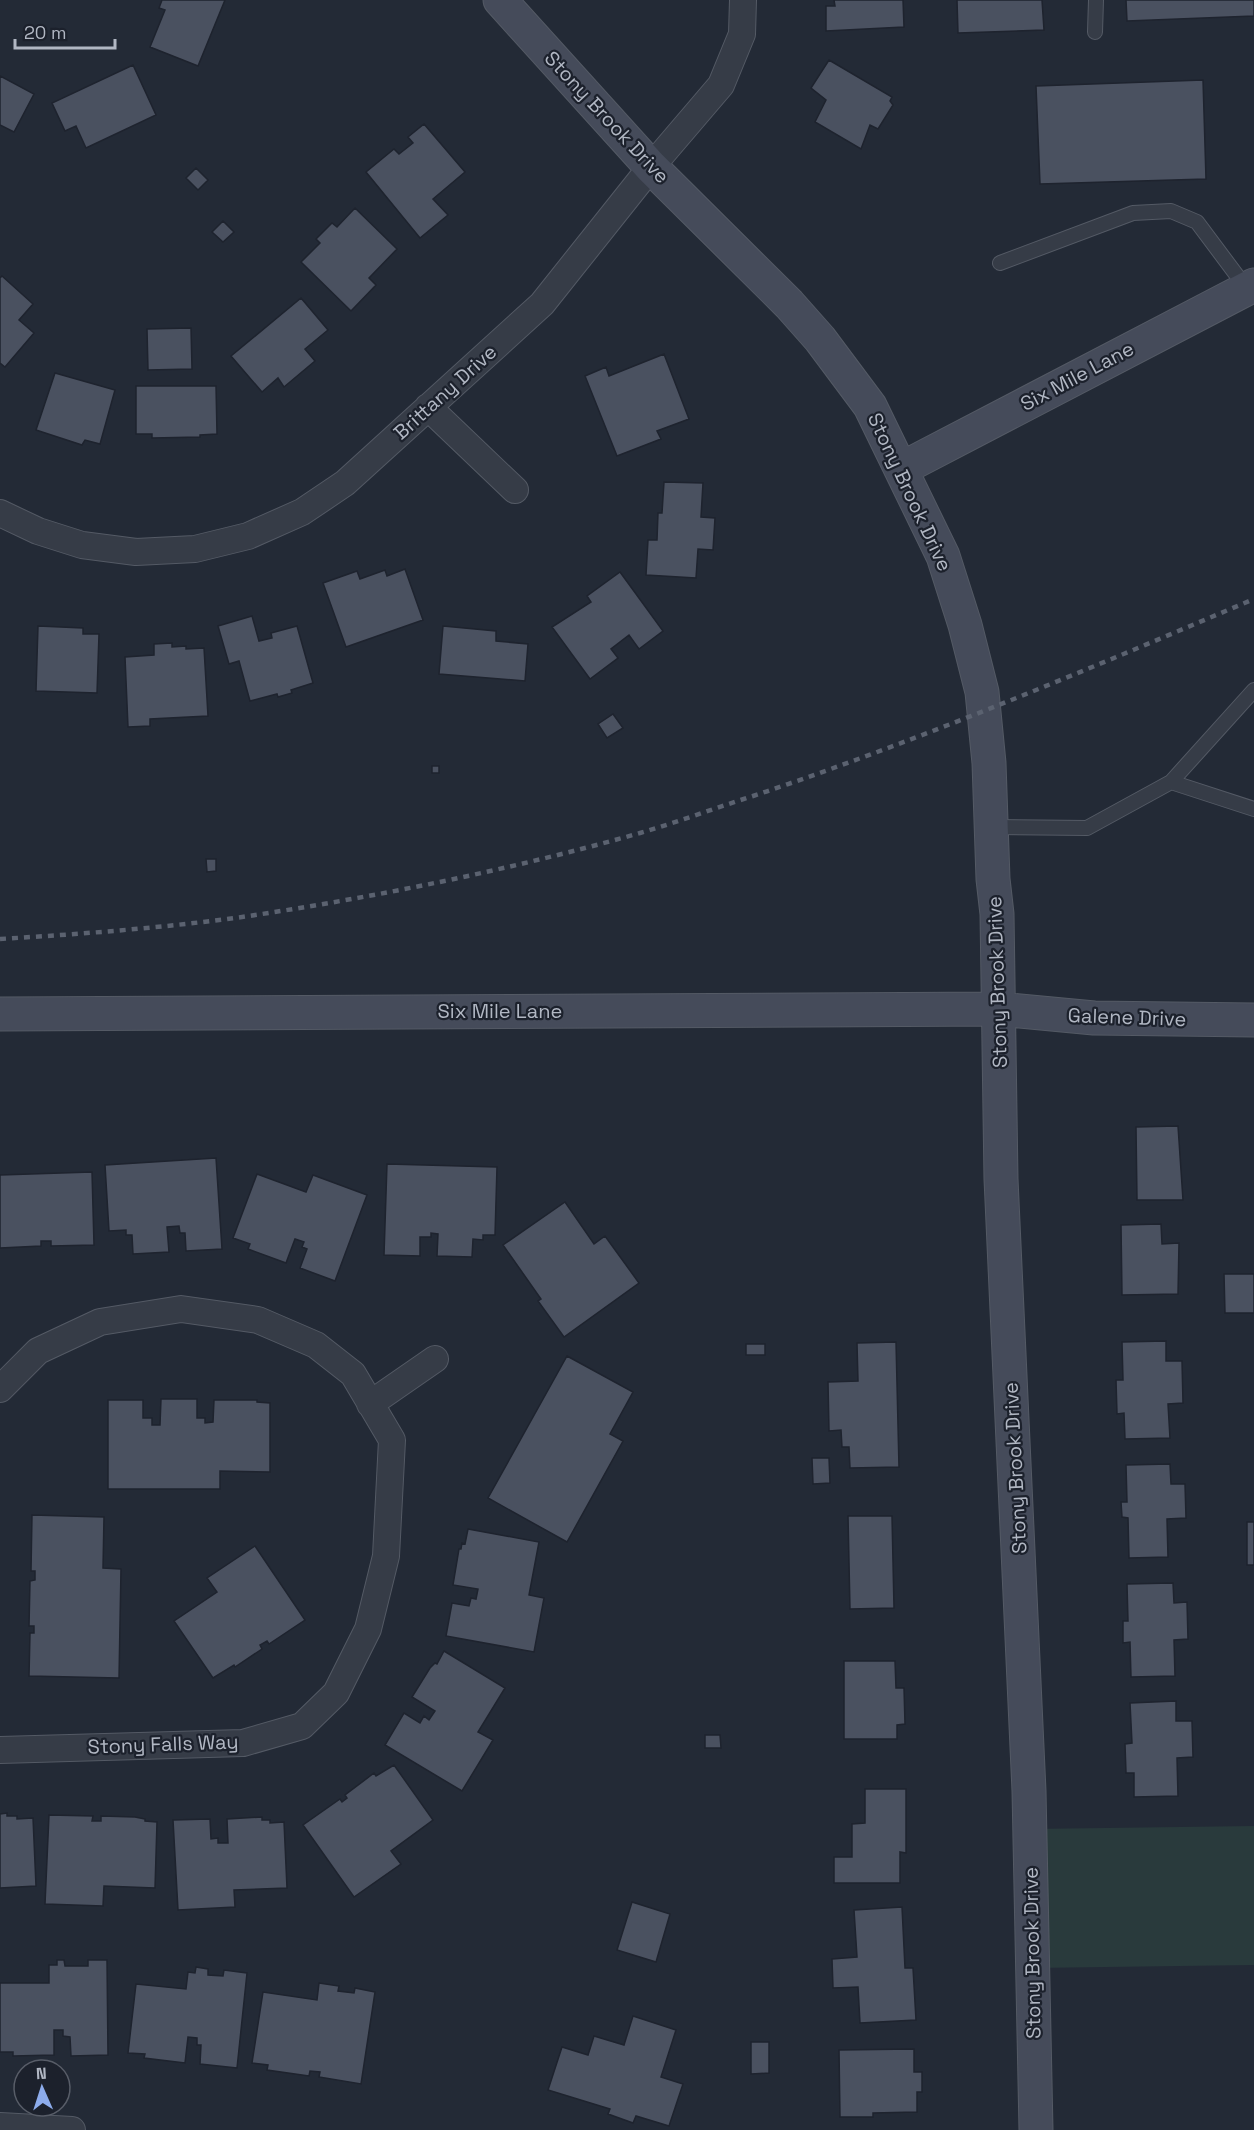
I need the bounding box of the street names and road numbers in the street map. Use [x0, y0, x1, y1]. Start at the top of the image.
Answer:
street label: Stony Brook Drive [539, 45, 675, 189]
street label: Six Mile Lane [1016, 335, 1138, 417]
street label: Brittany Drive [388, 339, 502, 445]
street label: Stony Brook Drive [862, 409, 958, 575]
street label: Stony Brook Drive [981, 896, 1013, 1068]
street label: Six Mile Lane [438, 998, 562, 1024]
street label: Galene Drive [1067, 1002, 1187, 1032]
street label: Stony Brook Drive [998, 1381, 1032, 1555]
street label: Stony Falls Way [87, 1728, 239, 1760]
street label: Stony Brook Drive [1018, 1867, 1046, 2039]

